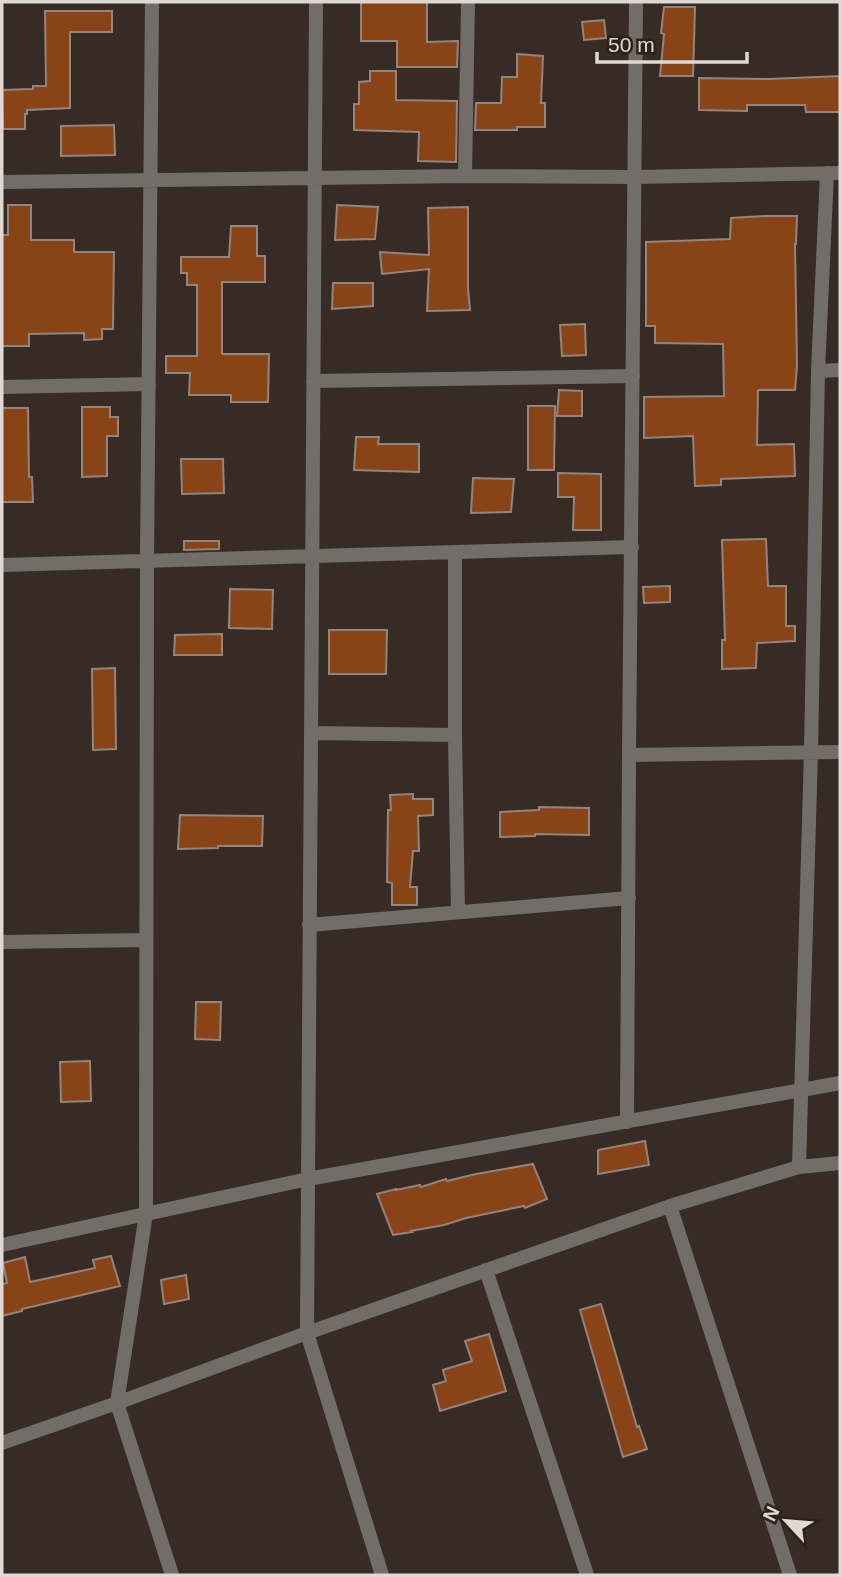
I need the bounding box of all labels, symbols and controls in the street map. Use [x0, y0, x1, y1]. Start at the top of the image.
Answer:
scale bar [597, 21, 748, 65]
text: 50 m [608, 33, 655, 56]
north arrow [751, 1486, 821, 1556]
text: N [759, 1503, 784, 1525]

